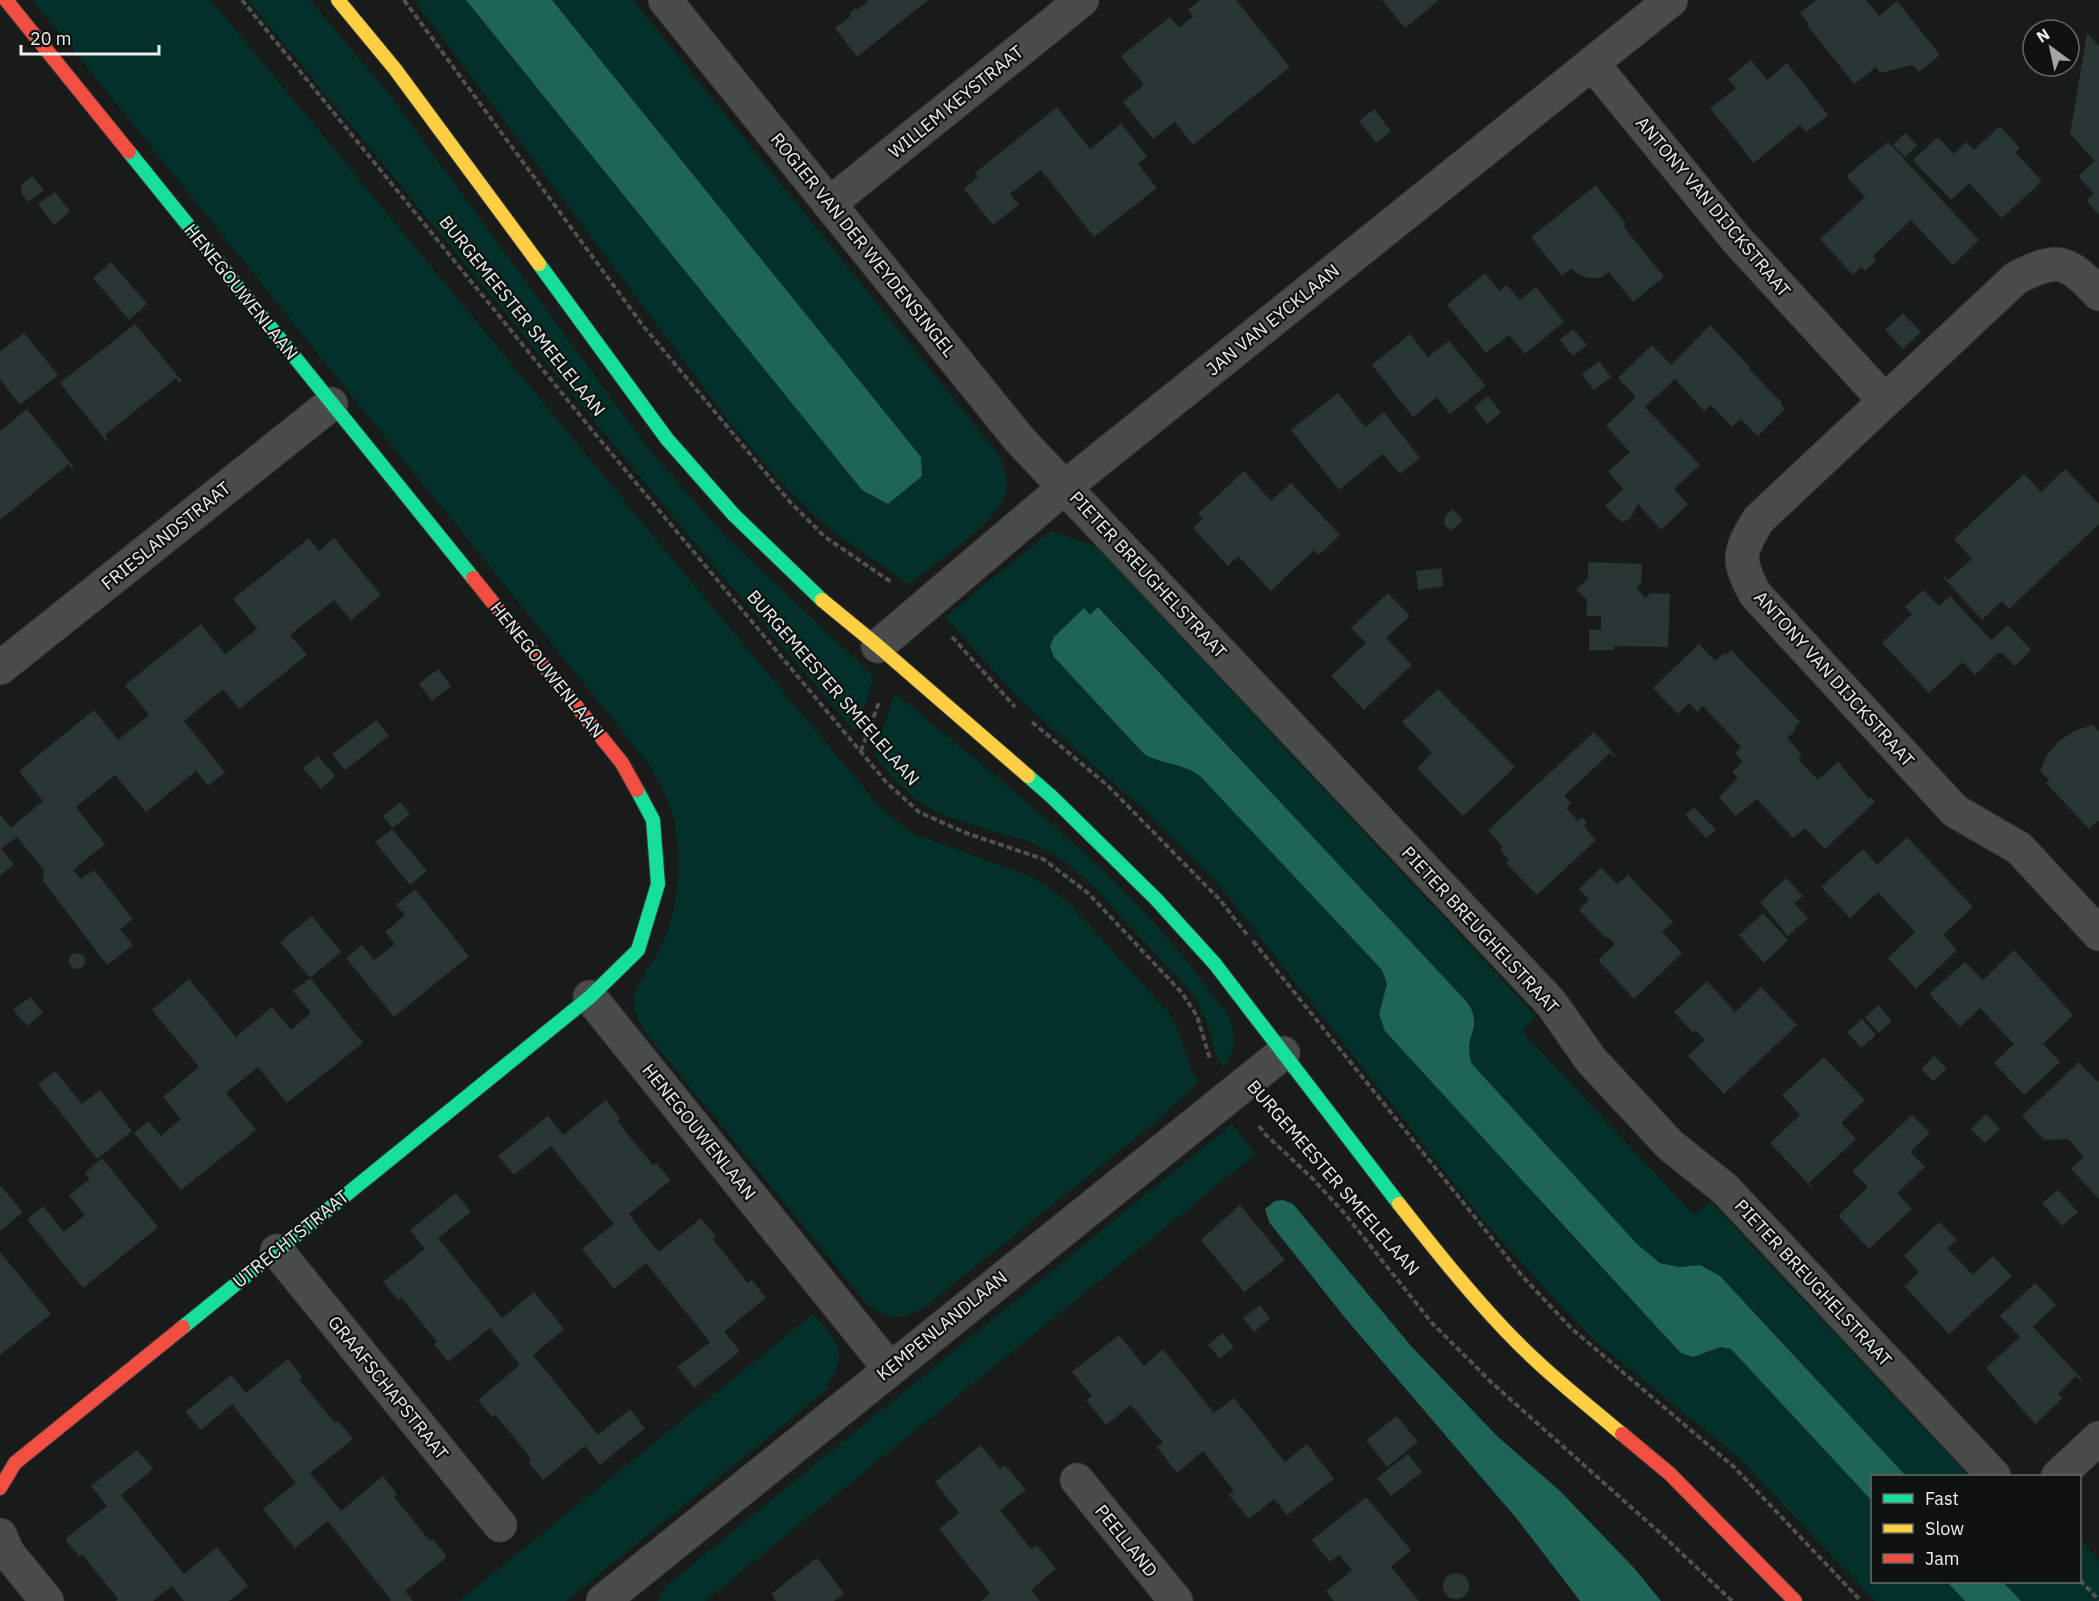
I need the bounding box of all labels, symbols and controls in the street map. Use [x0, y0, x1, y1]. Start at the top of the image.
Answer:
scale bar [21, 18, 159, 56]
north arrow [2021, 18, 2081, 78]
text: N [2033, 24, 2053, 47]
text: 20 m [30, 27, 72, 50]
street label: WILLEM KEYSTRAAT [884, 40, 1028, 163]
street label: ANTONY VAN DIJCKSTRAAT [1631, 112, 1796, 302]
street label: ROGIER VAN DER WEYDENSINGEL [766, 128, 961, 361]
street label: BURGEMEESTER SMEELELAAN [434, 211, 611, 421]
street label: HENEGOUWENLAAN [179, 219, 303, 364]
street label: JAN VAN EYCKLAAN [1201, 259, 1344, 380]
street label: FRIESLANDSTRAAT [96, 476, 235, 595]
street label: PIETER BREUGHELSTRAAT [1065, 486, 1232, 663]
street label: BURGEMEESTER SMEELELAAN [742, 585, 925, 790]
street label: ANTONY VAN DIJCKSTRAAT [1749, 586, 1919, 771]
street label: HENEGOUWENLAAN [485, 597, 609, 742]
street label: PIETER BREUGHELSTRAAT [1397, 841, 1564, 1018]
street label: HENEGOUWENLAAN [637, 1059, 761, 1204]
street label: BURGEMEESTER SMEELELAAN [1242, 1075, 1425, 1280]
street label: UTRECHTSTRAAT [228, 1185, 354, 1293]
street label: PIETER BREUGHELSTRAAT [1730, 1194, 1897, 1371]
street label: KEMPENLANDLAAN [872, 1266, 1012, 1385]
street label: GRAAFSCHAPSTRAAT [323, 1311, 454, 1464]
legend [1871, 1475, 2081, 1583]
text: Fast [1925, 1487, 1959, 1510]
street label: PEELLAND [1090, 1500, 1163, 1582]
text: Slow [1925, 1517, 1964, 1540]
text: Jam [1925, 1547, 1960, 1570]

